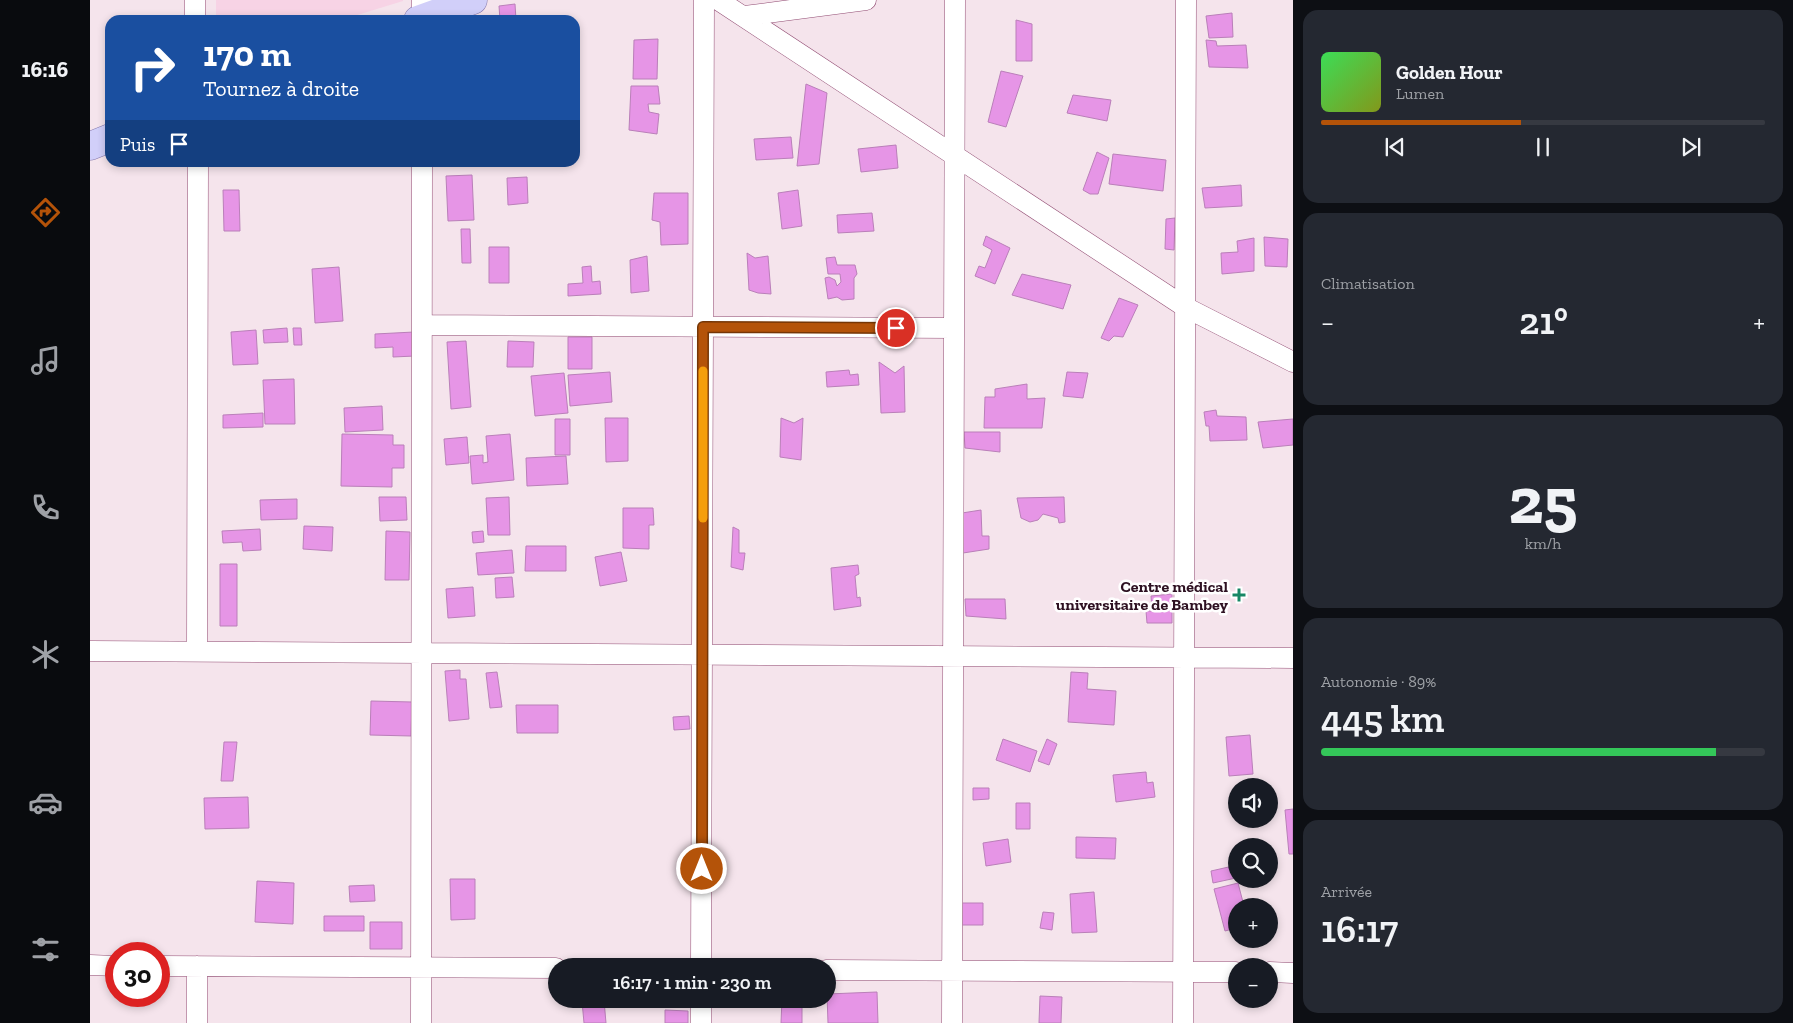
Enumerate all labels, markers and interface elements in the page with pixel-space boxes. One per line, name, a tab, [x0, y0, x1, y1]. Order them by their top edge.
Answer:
text: 170 m	[203, 33, 291, 75]
icon: right	[120, 35, 185, 100]
text: 16:16	[22, 56, 68, 83]
text: Golden Hour	[1396, 61, 1503, 84]
text: Tournez à droite	[203, 75, 359, 102]
text: Lumen	[1396, 84, 1444, 103]
icon: arrive	[165, 130, 193, 158]
text: Puis	[120, 133, 155, 156]
icon: previous	[1381, 133, 1409, 161]
icon: pause	[1529, 133, 1557, 161]
icon: next	[1677, 133, 1705, 161]
icon: directions	[28, 195, 63, 230]
text: Climatisation	[1321, 274, 1415, 293]
text: 21°	[1519, 298, 1568, 344]
text: −	[1321, 306, 1334, 339]
text: +	[1753, 306, 1765, 339]
pin	[875, 307, 917, 349]
icon: arrive	[882, 314, 910, 342]
icon: music	[28, 343, 63, 378]
text: 25	[1509, 462, 1577, 540]
icon: phone	[28, 490, 63, 525]
text: km/h	[1525, 534, 1561, 553]
place label: Centre médical universitaire de Bambey	[1056, 577, 1229, 614]
marker: Centre médical universitaire de Bambey	[1232, 588, 1246, 602]
icon: climate	[28, 637, 63, 672]
text: Autonomie · 89%	[1321, 672, 1436, 691]
text: 445 km	[1321, 696, 1444, 742]
map controls	[1228, 778, 1278, 1008]
button: sound	[1228, 778, 1278, 828]
icon: car	[28, 785, 63, 820]
button: search	[1228, 838, 1278, 888]
position arrow	[675, 842, 727, 894]
text: Arrivée	[1321, 882, 1372, 901]
button: +	[1228, 898, 1278, 948]
text: 16:17	[1321, 906, 1398, 952]
icon: filters	[28, 932, 63, 967]
speed limit sign: 30	[105, 942, 170, 1007]
button: −	[1228, 958, 1278, 1008]
text: 16:17 · 1 min · 230 m	[613, 971, 771, 994]

